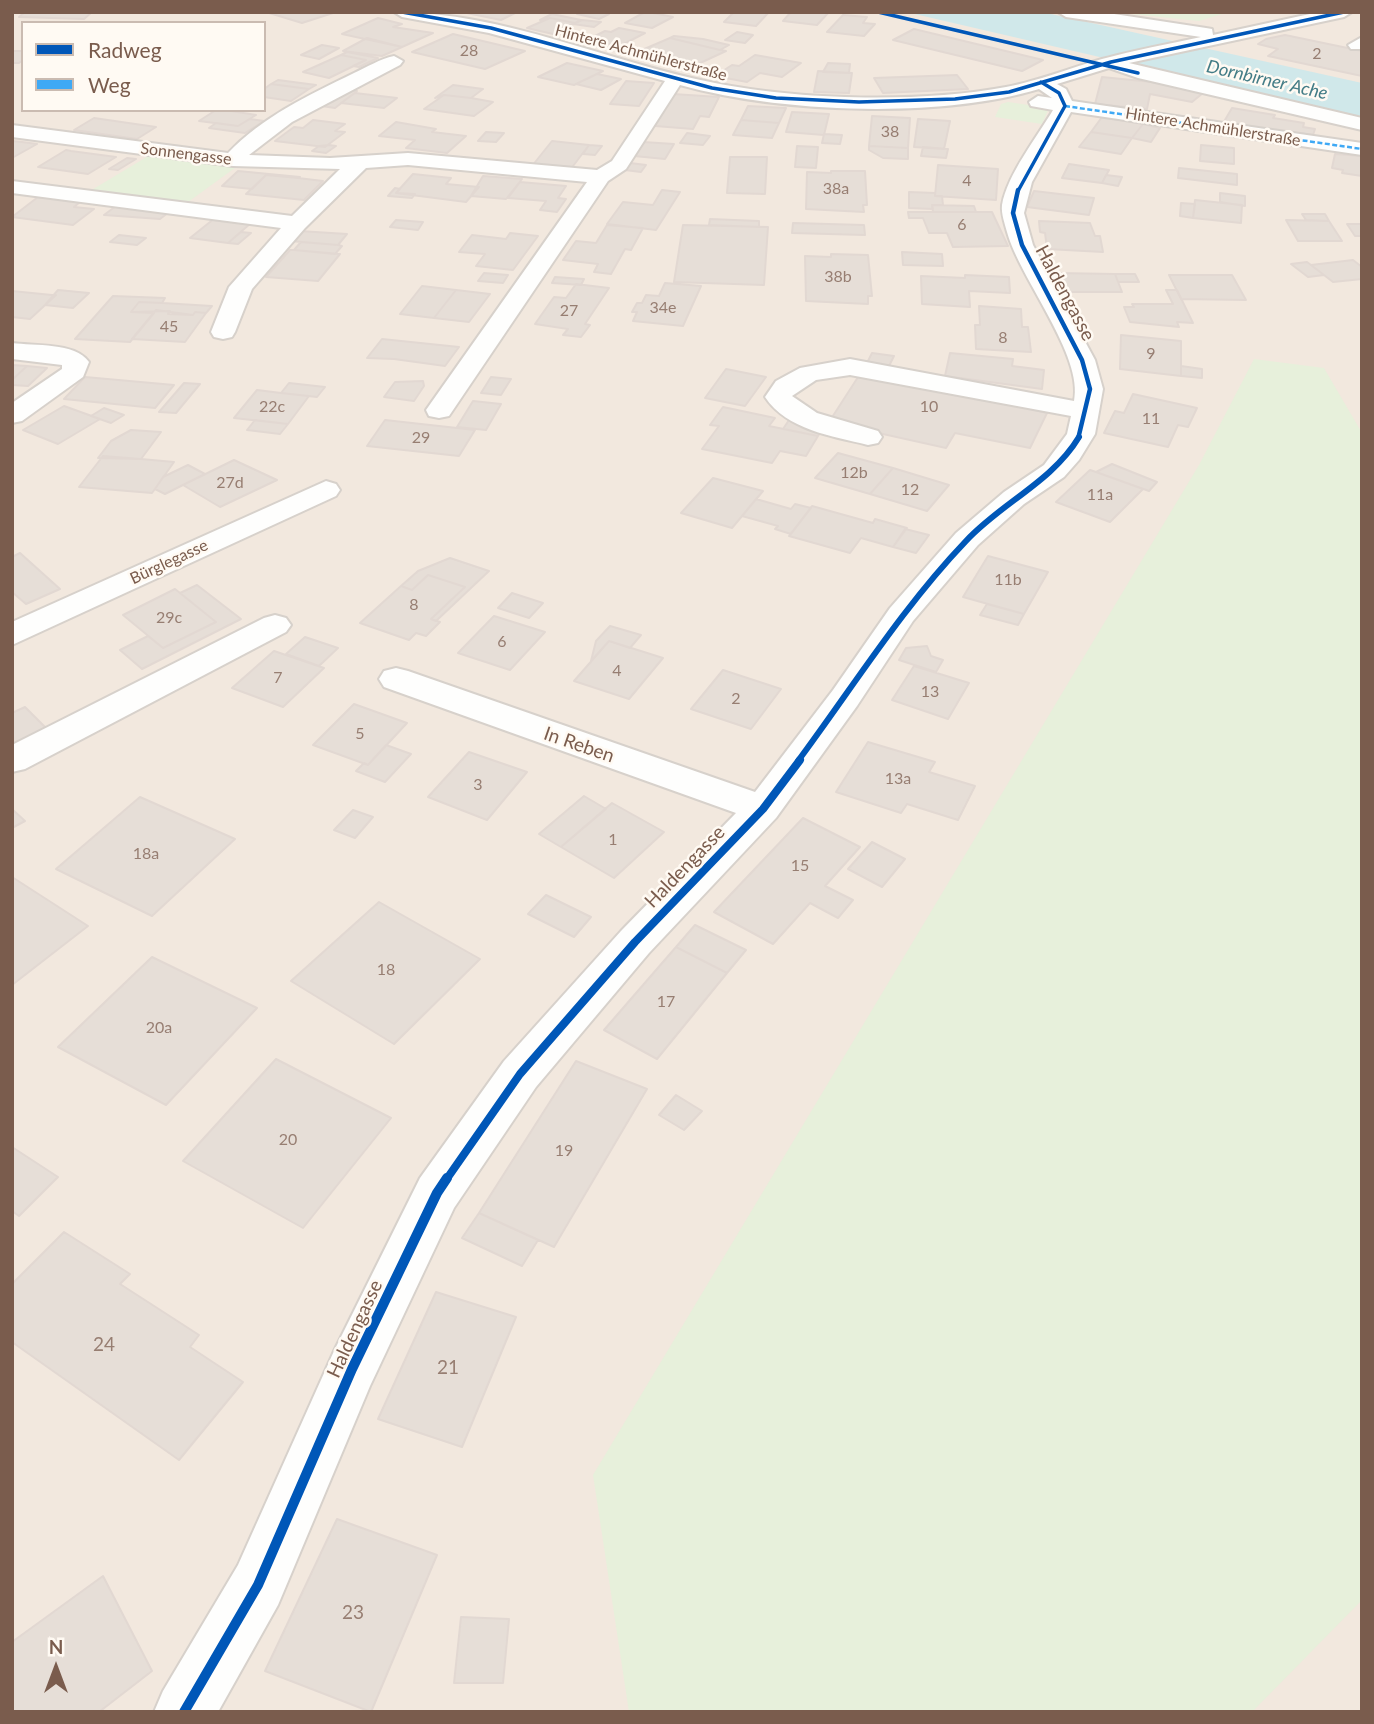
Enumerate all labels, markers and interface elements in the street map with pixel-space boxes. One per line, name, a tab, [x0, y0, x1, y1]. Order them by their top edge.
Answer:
legend	[21, 21, 266, 112]
street label: Hintere Achmühlerstraße	[553, 21, 729, 85]
text: Radweg	[88, 37, 162, 62]
house number: 28	[460, 41, 478, 61]
house number: 2	[1312, 44, 1322, 64]
water label: Dornbirner Ache	[1204, 56, 1330, 104]
text: Weg	[88, 72, 131, 97]
street label: Hintere Achmühlerstraße	[1124, 104, 1302, 150]
house number: 38	[881, 122, 899, 142]
street label: Sonnengasse	[139, 139, 233, 169]
house number: 4	[962, 171, 972, 191]
house number: 38a	[823, 179, 849, 199]
house number: 6	[957, 215, 967, 235]
street label: Haldengasse	[1030, 241, 1100, 345]
house number: 38b	[824, 267, 852, 287]
house number: 34e	[649, 298, 677, 318]
house number: 27	[560, 301, 578, 321]
house number: 45	[160, 317, 178, 337]
house number: 8	[998, 328, 1008, 348]
house number: 9	[1146, 344, 1156, 364]
house number: 22c	[259, 397, 285, 417]
house number: 10	[920, 397, 938, 417]
house number: 11	[1142, 409, 1160, 429]
house number: 29	[412, 428, 430, 448]
house number: 12b	[840, 463, 868, 483]
house number: 27d	[216, 473, 244, 493]
house number: 12	[901, 480, 919, 500]
house number: 11a	[1087, 485, 1113, 505]
street label: Bürglegasse	[127, 536, 211, 588]
house number: 11b	[994, 570, 1022, 590]
house number: 8	[409, 595, 419, 615]
house number: 29c	[156, 608, 182, 628]
house number: 6	[497, 632, 507, 652]
house number: 4	[612, 661, 622, 681]
house number: 7	[273, 668, 283, 688]
house number: 13	[921, 682, 939, 702]
house number: 2	[731, 689, 741, 709]
street label: In Reben	[541, 722, 617, 768]
house number: 5	[355, 724, 365, 744]
house number: 13a	[885, 769, 911, 789]
house number: 3	[473, 775, 483, 795]
street label: Haldengasse	[640, 821, 730, 913]
house number: 1	[608, 830, 618, 850]
house number: 18a	[133, 844, 159, 864]
house number: 15	[791, 856, 809, 876]
house number: 18	[377, 960, 395, 980]
house number: 17	[657, 992, 675, 1012]
house number: 20a	[146, 1018, 172, 1038]
house number: 20	[279, 1130, 297, 1150]
house number: 19	[555, 1141, 573, 1161]
street label: Haldengasse	[322, 1276, 388, 1382]
house number: 24	[93, 1334, 115, 1356]
house number: 21	[437, 1357, 459, 1379]
house number: 23	[342, 1602, 364, 1624]
north arrow	[21, 1633, 91, 1703]
text: N	[49, 1635, 63, 1658]

